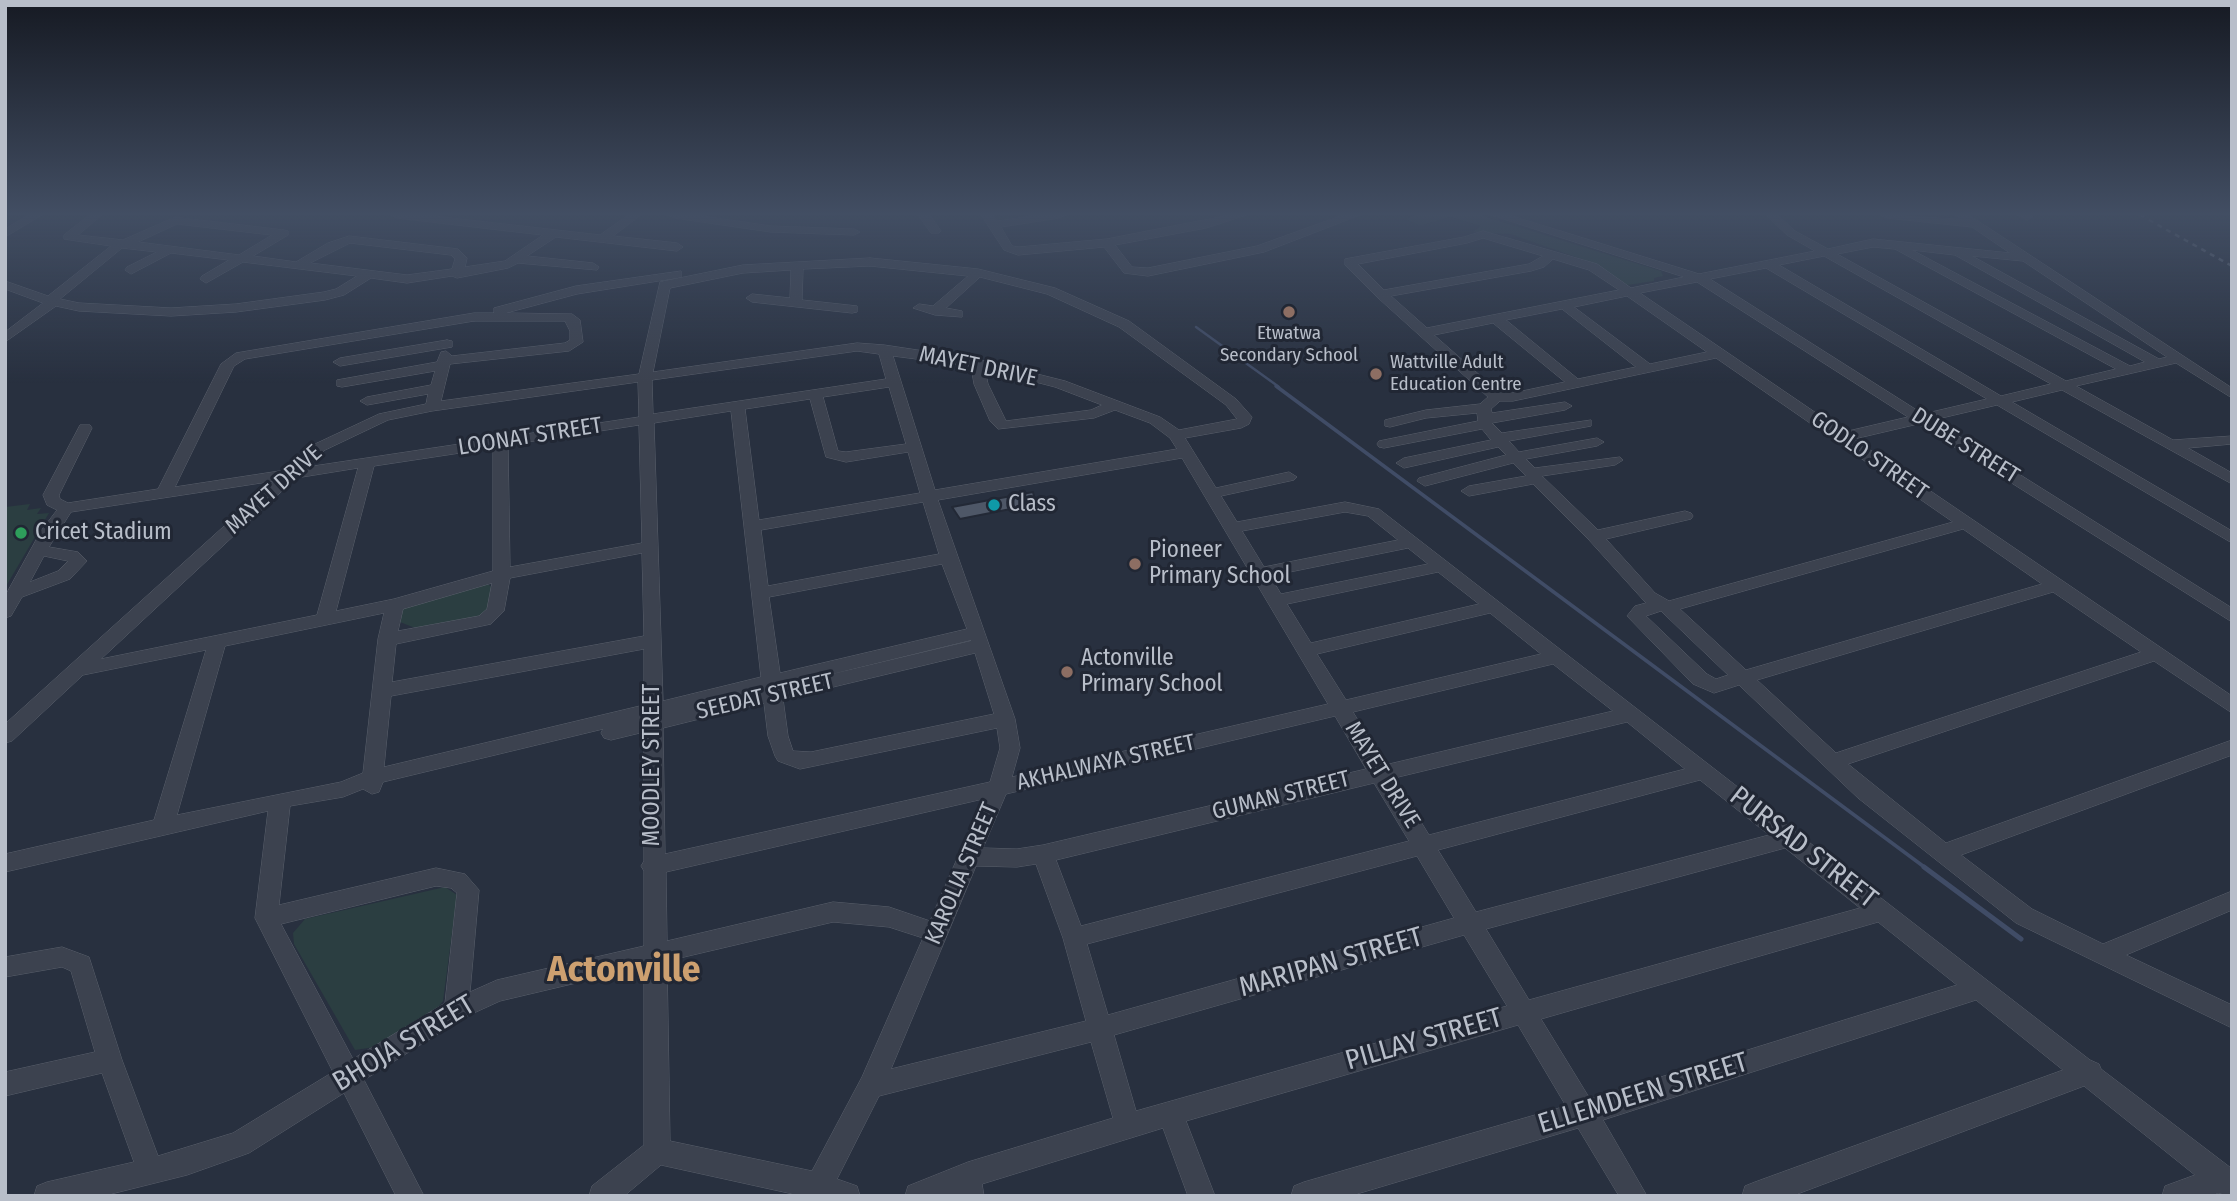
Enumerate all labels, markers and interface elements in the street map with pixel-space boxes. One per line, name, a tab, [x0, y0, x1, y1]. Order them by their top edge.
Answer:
marker: Etwatwa Secondary School	[1281, 304, 1297, 320]
place label: Etwatwa Secondary School	[1220, 323, 1358, 367]
street label: MAYET DRIVE	[916, 341, 1040, 393]
place label: Wattville Adult Education Centre	[1390, 352, 1522, 396]
marker: Wattville Adult Education Centre	[1368, 366, 1384, 382]
street label: DUBE STREET	[1906, 402, 2024, 490]
street label: GODLO STREET	[1805, 406, 1933, 506]
street label: LOONAT STREET	[456, 412, 604, 462]
street label: MAYET DRIVE	[220, 440, 328, 540]
place label: Class	[1008, 491, 1056, 519]
marker: Class	[986, 497, 1002, 513]
place label: Cricet Stadium	[35, 519, 172, 547]
marker: Cricet Stadium	[13, 525, 29, 541]
place label: Pioneer Primary School	[1149, 537, 1291, 591]
marker: Pioneer Primary School	[1127, 556, 1143, 572]
place label: Actonville Primary School	[1081, 645, 1223, 699]
marker: Actonville Primary School	[1059, 664, 1075, 680]
street label: SEEDAT STREET	[694, 668, 836, 726]
street label: MOODLEY STREET	[639, 684, 667, 846]
street label: MAYET DRIVE	[1338, 717, 1426, 833]
street label: AKHALWAYA STREET	[1014, 729, 1198, 797]
street label: GUMAN STREET	[1209, 766, 1353, 826]
street label: PURSAD STREET	[1722, 780, 1884, 916]
street label: KAROLIA STREET	[920, 799, 1004, 949]
street label: MARIPAN STREET	[1235, 921, 1427, 1005]
district label: Actonville	[547, 949, 701, 993]
street label: BHOJA STREET	[327, 989, 481, 1099]
street label: PILLAY STREET	[1342, 1002, 1506, 1078]
street label: ELLEMDEEN STREET	[1534, 1046, 1752, 1142]

